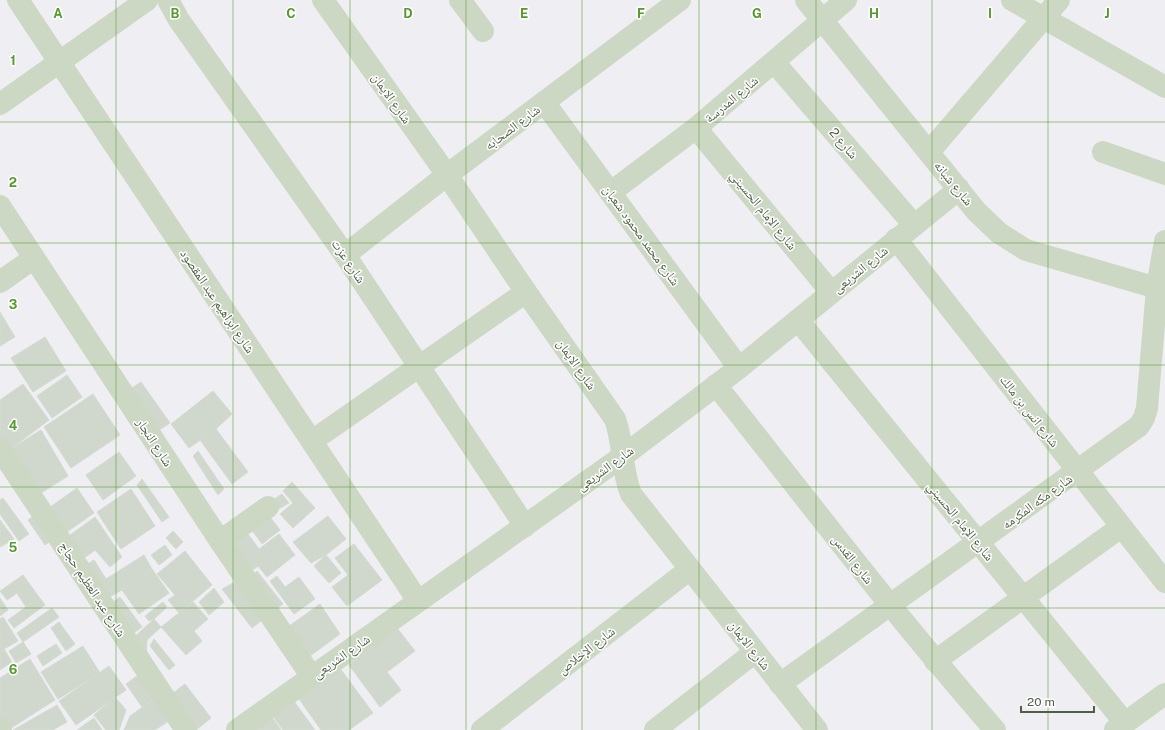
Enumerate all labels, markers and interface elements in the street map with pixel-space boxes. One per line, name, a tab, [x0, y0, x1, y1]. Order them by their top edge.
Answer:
text: A	[53, 6, 63, 21]
text: B	[171, 6, 180, 21]
text: C	[286, 6, 296, 21]
text: D	[403, 6, 413, 21]
text: E	[520, 6, 528, 21]
text: F	[637, 6, 645, 21]
text: G	[752, 6, 762, 21]
text: H	[869, 6, 879, 21]
text: I	[988, 6, 992, 21]
text: J	[1104, 6, 1110, 21]
text: 1	[10, 53, 16, 68]
street label: شارع الايمان	[367, 70, 414, 128]
street label: شارع المدرسة	[702, 73, 762, 127]
street label: شارع الصحابه	[482, 102, 544, 155]
street label: شارع 2	[825, 125, 861, 163]
street label: شارع شبانه	[930, 158, 976, 210]
street label: شارع الإمام الحسيني	[725, 168, 800, 255]
text: 2	[9, 175, 17, 190]
street label: شارع محمد محمود شعبان	[599, 182, 683, 290]
street label: شارع عزت	[327, 236, 369, 287]
street label: شارع الشريعى	[830, 243, 892, 298]
street label: شارع ابراهيم عبد المقصود	[176, 247, 258, 357]
text: 3	[9, 297, 18, 312]
street label: شارع الايمان	[552, 336, 599, 394]
street label: شارع انس بن مالك	[995, 372, 1062, 451]
street label: شارع النجار	[131, 415, 176, 470]
text: 4	[9, 418, 18, 433]
street label: شارع الشريعى	[574, 443, 638, 496]
street label: شارع مكه المكرمه	[999, 471, 1076, 533]
street label: شارع الإمام الحسيني	[922, 479, 997, 566]
street label: شارع القدس	[827, 532, 876, 588]
street label: شارع عبد العظيم حجاج	[55, 539, 129, 641]
text: 5	[9, 540, 18, 555]
street label: شارع الايمان	[724, 618, 774, 674]
street label: شارع الإخلاص	[555, 624, 619, 679]
street label: شارع الشريعى	[310, 631, 374, 683]
text: 6	[9, 662, 18, 677]
scale bar	[1021, 688, 1094, 714]
text: 20 m	[1027, 695, 1055, 709]

